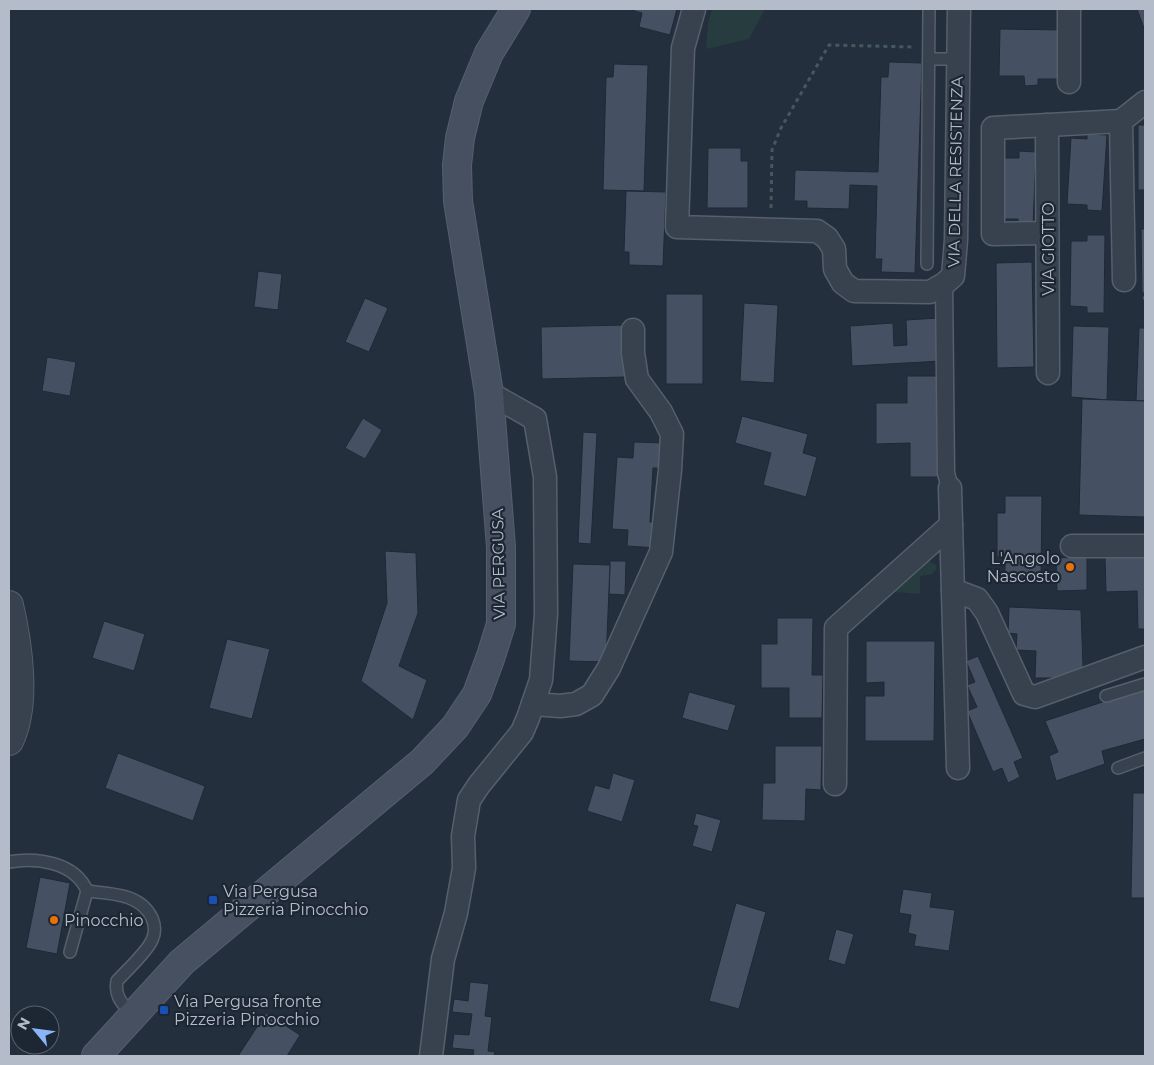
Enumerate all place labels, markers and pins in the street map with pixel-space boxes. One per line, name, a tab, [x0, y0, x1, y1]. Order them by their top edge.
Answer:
place label: L'Angolo Nascosto	[987, 549, 1060, 586]
marker: L'Angolo Nascosto	[1064, 561, 1076, 573]
place label: Via Pergusa Pizzeria Pinocchio	[223, 882, 368, 919]
marker: Via Pergusa Pizzeria Pinocchio	[207, 894, 219, 906]
place label: Pinocchio	[64, 911, 144, 930]
marker: Pinocchio	[48, 914, 60, 926]
place label: Via Pergusa fronte Pizzeria Pinocchio	[174, 992, 321, 1029]
marker: Via Pergusa fronte Pizzeria Pinocchio	[158, 1004, 170, 1016]

